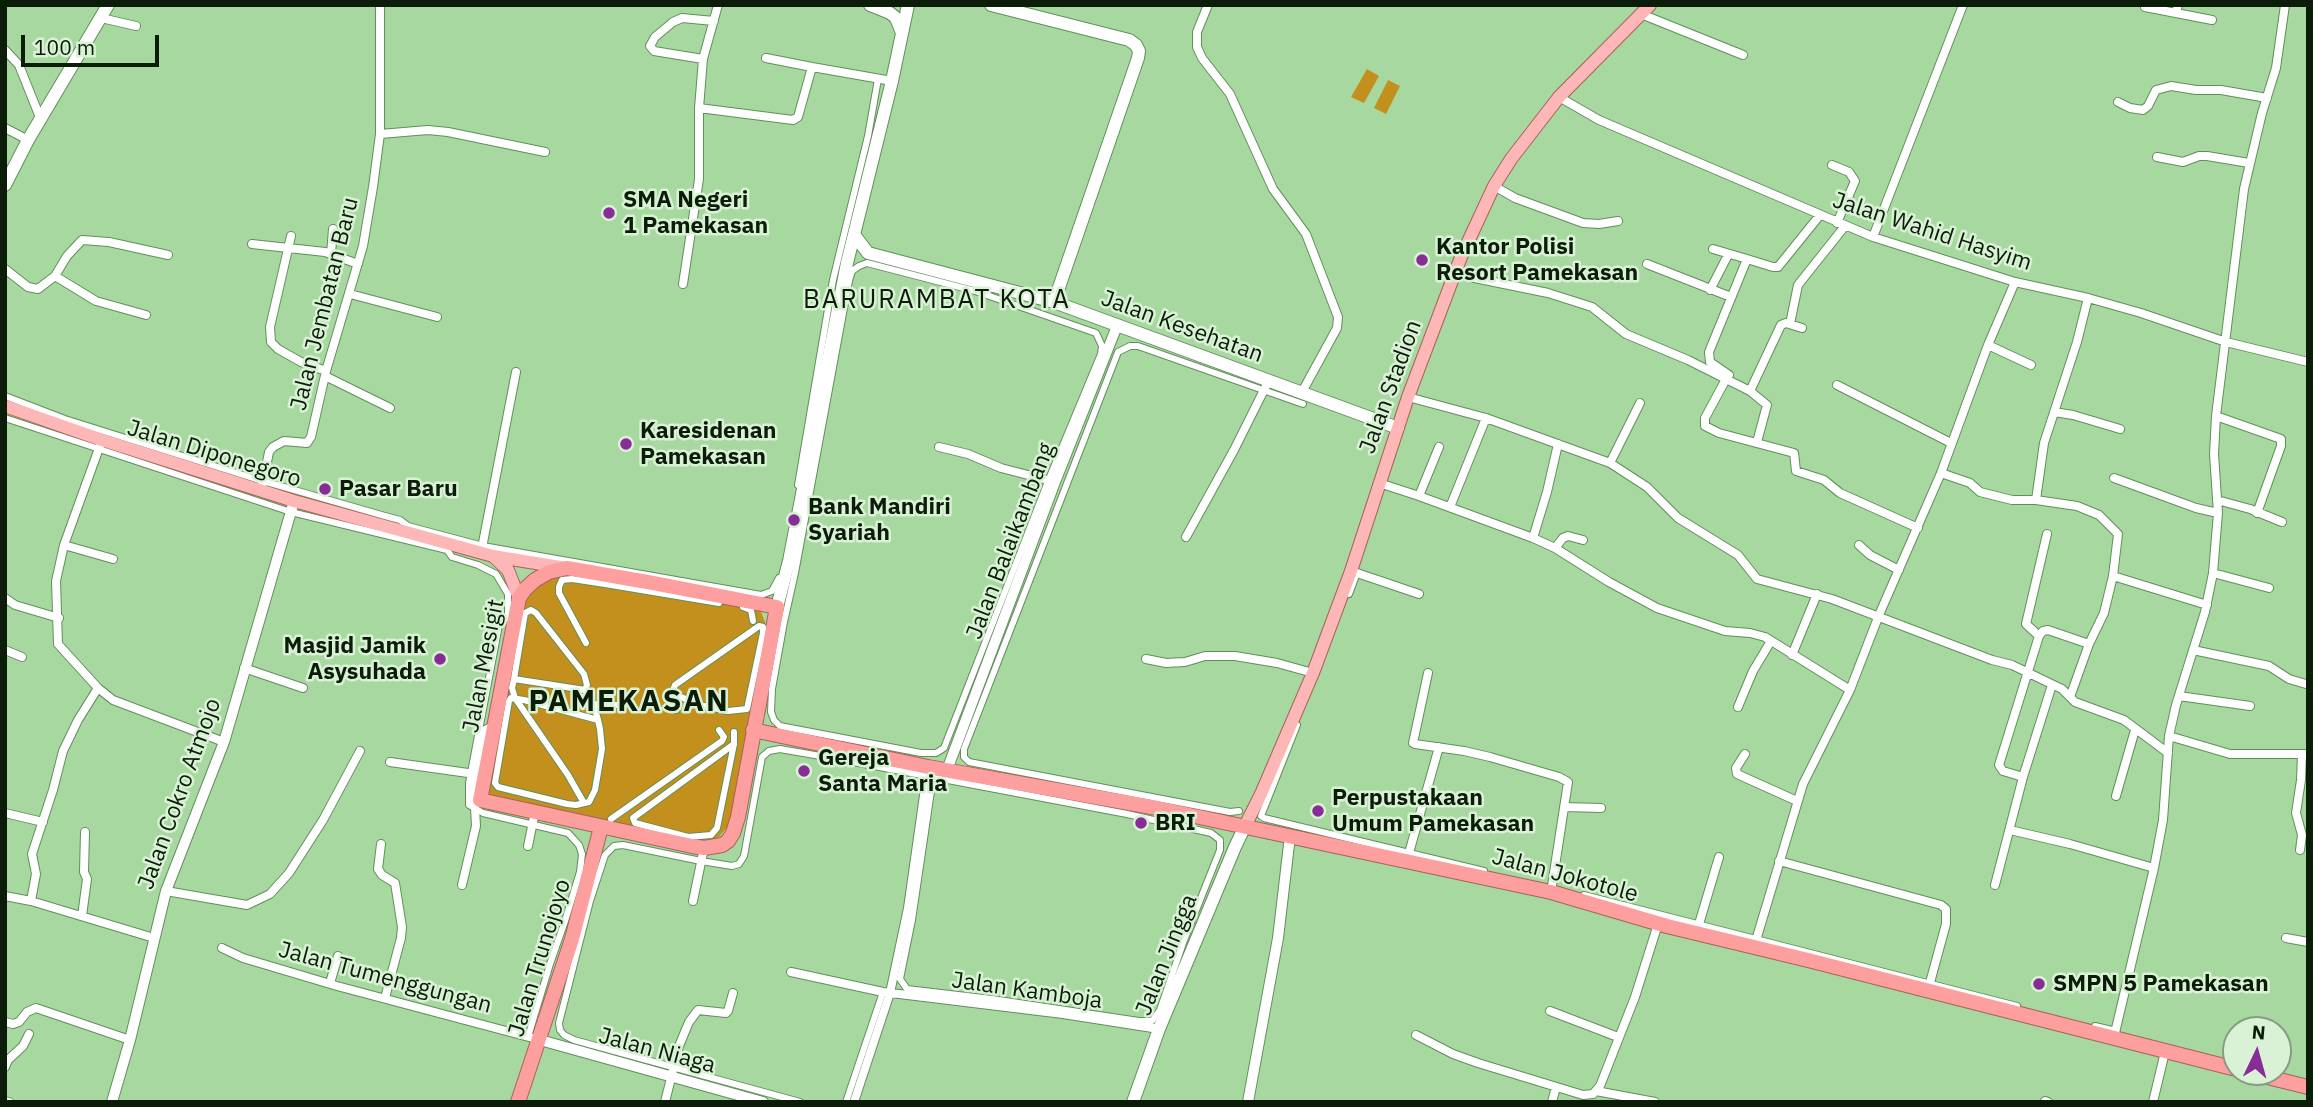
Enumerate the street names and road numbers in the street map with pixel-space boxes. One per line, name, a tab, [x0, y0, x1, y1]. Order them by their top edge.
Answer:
street label: Jalan Wahid Hasyim	[1829, 187, 2035, 277]
street label: Jalan Jembatan Baru	[285, 195, 365, 413]
street label: Jalan Kesehatan	[1097, 285, 1267, 369]
street label: Jalan Stadion	[1354, 317, 1428, 457]
street label: Jalan Diponegoro	[124, 414, 304, 494]
street label: Jalan Balaikambang	[961, 439, 1061, 643]
street label: Jalan Mesigit	[458, 597, 510, 735]
street label: Jalan Cokro Atmojo	[133, 695, 227, 893]
street label: Jalan Jokotole	[1489, 843, 1641, 909]
street label: Jalan Trunojoyo	[503, 876, 577, 1040]
street label: Jalan Jingga	[1130, 890, 1204, 1020]
street label: Jalan Tumenggungan	[275, 936, 495, 1020]
street label: Jalan Kamboja	[950, 967, 1104, 1015]
street label: Jalan Niaga	[596, 1022, 718, 1080]

